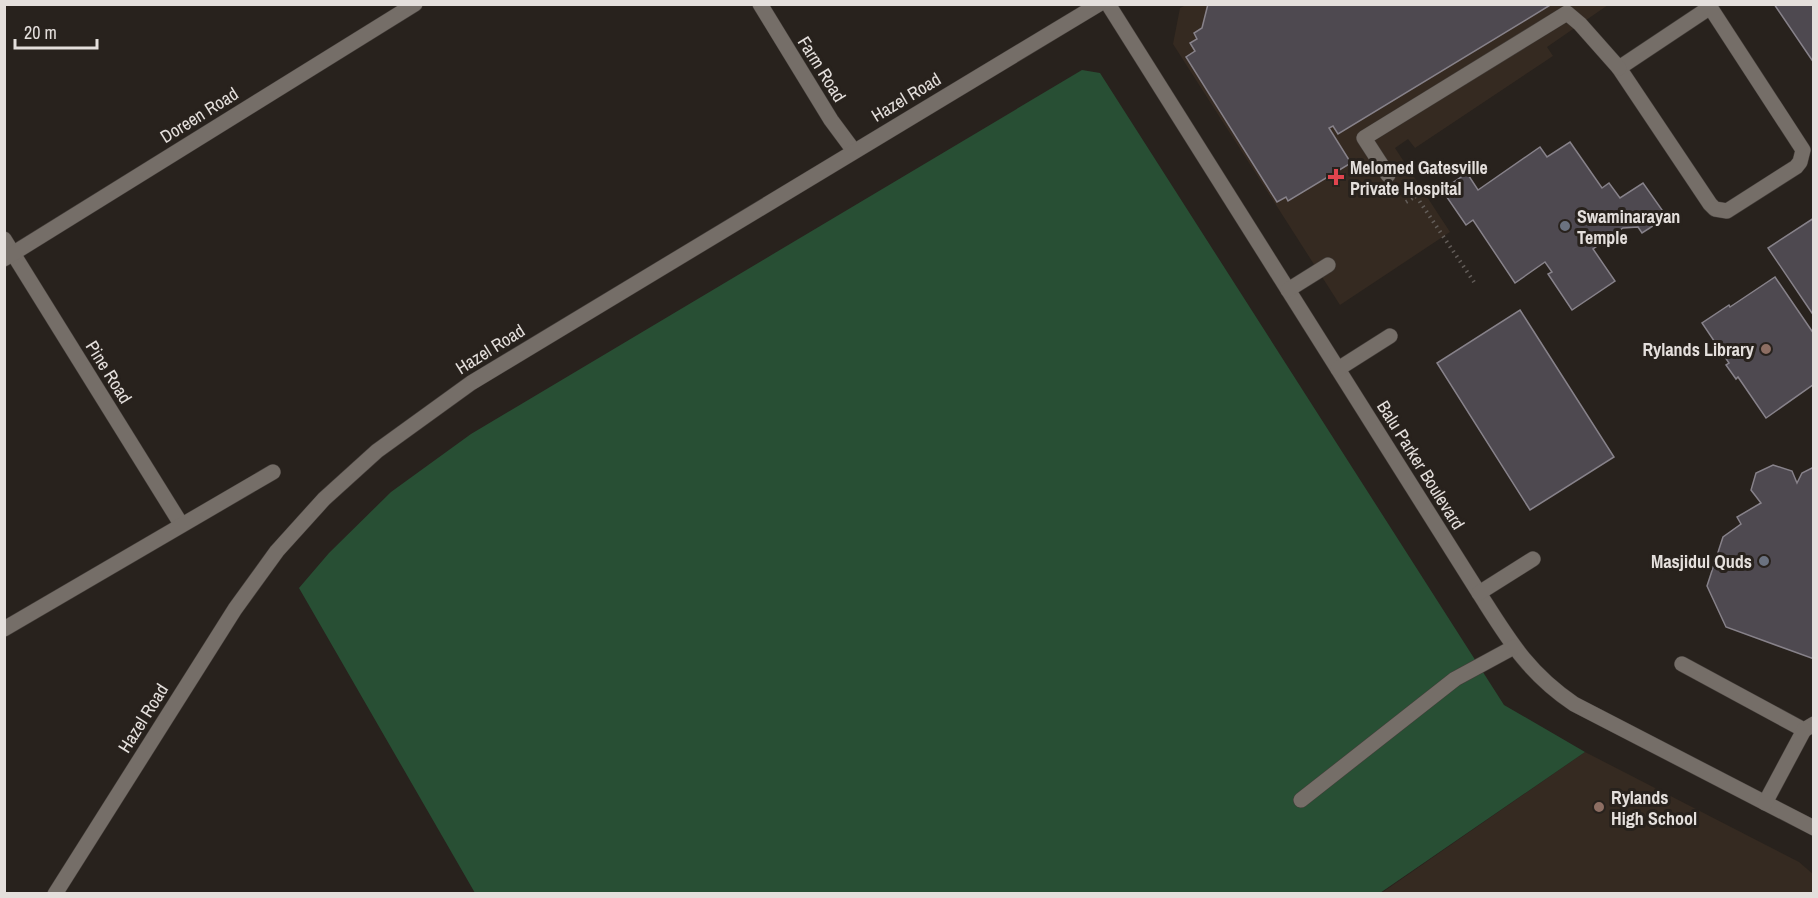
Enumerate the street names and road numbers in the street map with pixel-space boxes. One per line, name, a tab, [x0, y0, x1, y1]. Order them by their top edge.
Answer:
street label: Farm Road	[792, 31, 852, 107]
street label: Hazel Road	[867, 66, 945, 128]
street label: Doreen Road	[155, 81, 243, 149]
street label: Hazel Road	[451, 318, 529, 380]
street label: Pine Road	[80, 336, 138, 408]
street label: Balu Parker Boulevard	[1371, 396, 1471, 534]
street label: Hazel Road	[112, 679, 174, 757]

